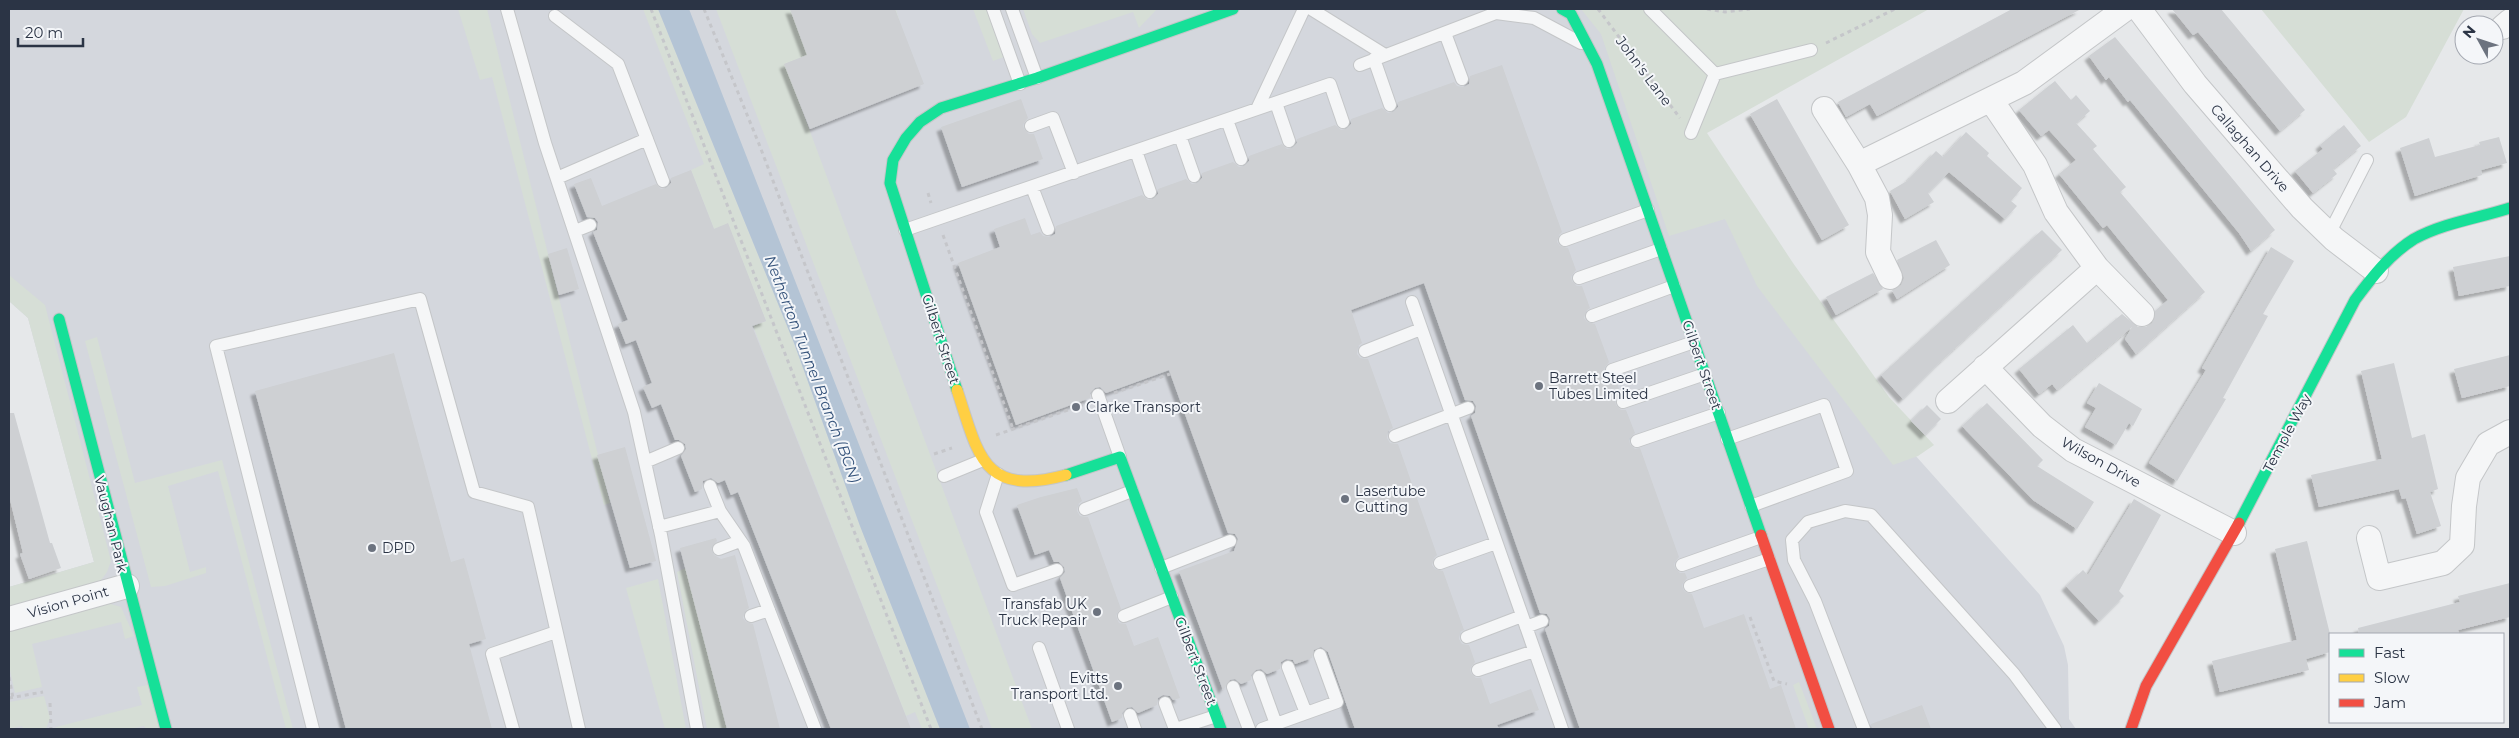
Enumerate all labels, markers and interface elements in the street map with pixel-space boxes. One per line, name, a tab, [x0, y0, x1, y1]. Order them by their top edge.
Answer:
scale bar	[18, 15, 82, 47]
north arrow	[2454, 15, 2504, 65]
text: N	[2459, 22, 2480, 42]
text: 20 m	[25, 23, 63, 42]
street label: John's Lane	[1611, 32, 1676, 109]
street label: Callaghan Drive	[2207, 100, 2293, 196]
water label: Netherton Tunnel Branch (BCN)	[761, 253, 865, 485]
street label: Gilbert Street	[918, 292, 964, 387]
street label: Gilbert Street	[1678, 318, 1726, 413]
place label: Barrett Steel Tubes Limited	[1549, 369, 1649, 403]
marker: Barrett Steel Tubes Limited	[1533, 380, 1545, 392]
street label: Temple Way	[2259, 390, 2315, 475]
place label: Clarke Transport	[1086, 398, 1201, 416]
marker: Clarke Transport	[1070, 401, 1082, 413]
street label: Wilson Drive	[2058, 433, 2144, 491]
street label: Vaughan Park	[90, 474, 132, 575]
place label: Lasertube Cutting	[1355, 482, 1426, 516]
marker: Lasertube Cutting	[1339, 493, 1351, 505]
place label: DPD	[382, 539, 415, 557]
marker: DPD	[366, 542, 378, 554]
street label: Vision Point	[25, 582, 111, 622]
place label: Transfab UK Truck Repair	[999, 595, 1087, 629]
marker: Transfab UK Truck Repair	[1091, 606, 1103, 618]
street label: Gilbert Street	[1171, 614, 1221, 708]
legend	[2329, 633, 2504, 723]
text: Fast	[2374, 643, 2405, 662]
text: Slow	[2374, 668, 2410, 687]
place label: Evitts Transport Ltd.	[1011, 669, 1108, 703]
marker: Evitts Transport Ltd.	[1112, 680, 1124, 692]
text: Jam	[2373, 693, 2406, 712]

